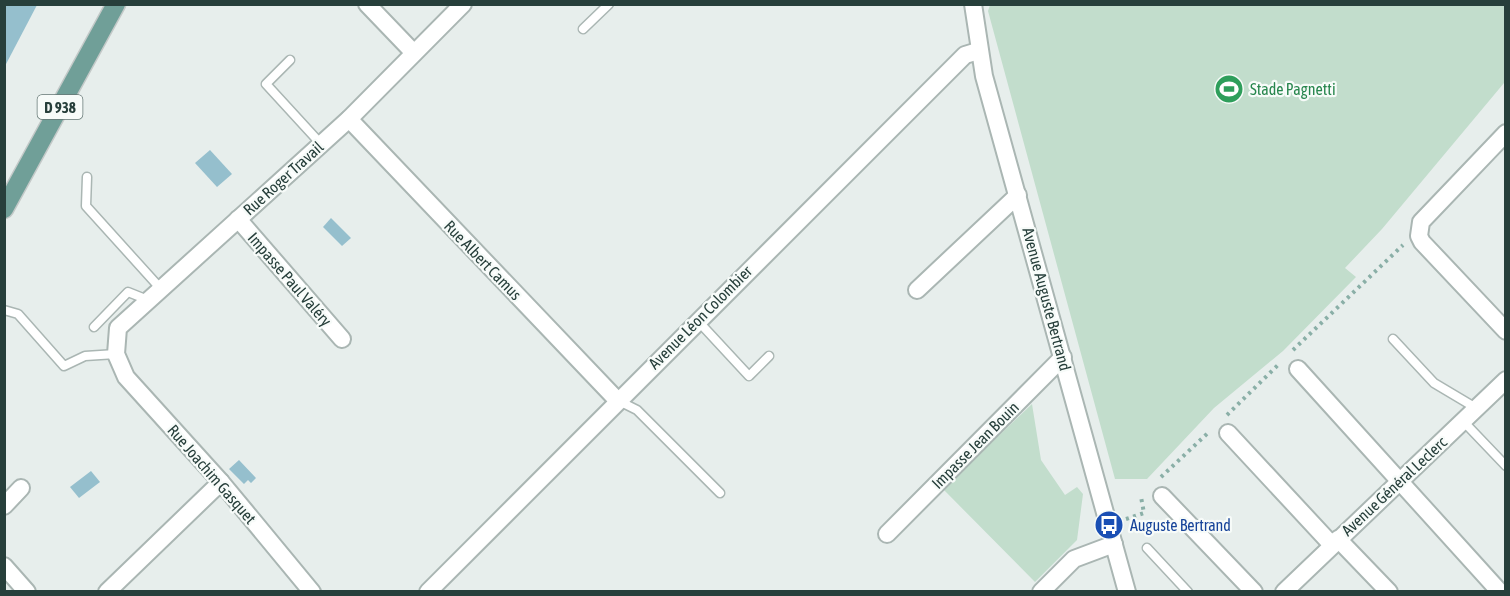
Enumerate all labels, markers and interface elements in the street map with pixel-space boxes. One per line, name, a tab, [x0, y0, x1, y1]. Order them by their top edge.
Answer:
sports icon: Stade Pagnetti	[1213, 73, 1245, 105]
place label: Stade Pagnetti	[1250, 80, 1336, 99]
road number: D 938	[38, 95, 82, 119]
street label: Rue Roger Travail	[239, 137, 328, 219]
street label: Rue Albert Camus	[441, 217, 525, 304]
street label: Avenue Auguste Bertrand	[1018, 225, 1075, 373]
street label: Impasse Paul Valéry	[244, 229, 336, 330]
street label: Avenue Léon Colombier	[645, 262, 755, 372]
street label: Impasse Jean Bouin	[928, 398, 1023, 493]
street label: Rue Joachim Gasquet	[163, 421, 260, 528]
street label: Avenue Général Leclerc	[1338, 433, 1450, 539]
bus stop icon: Auguste Bertrand	[1093, 509, 1125, 541]
place label: Auguste Bertrand	[1130, 516, 1231, 535]

